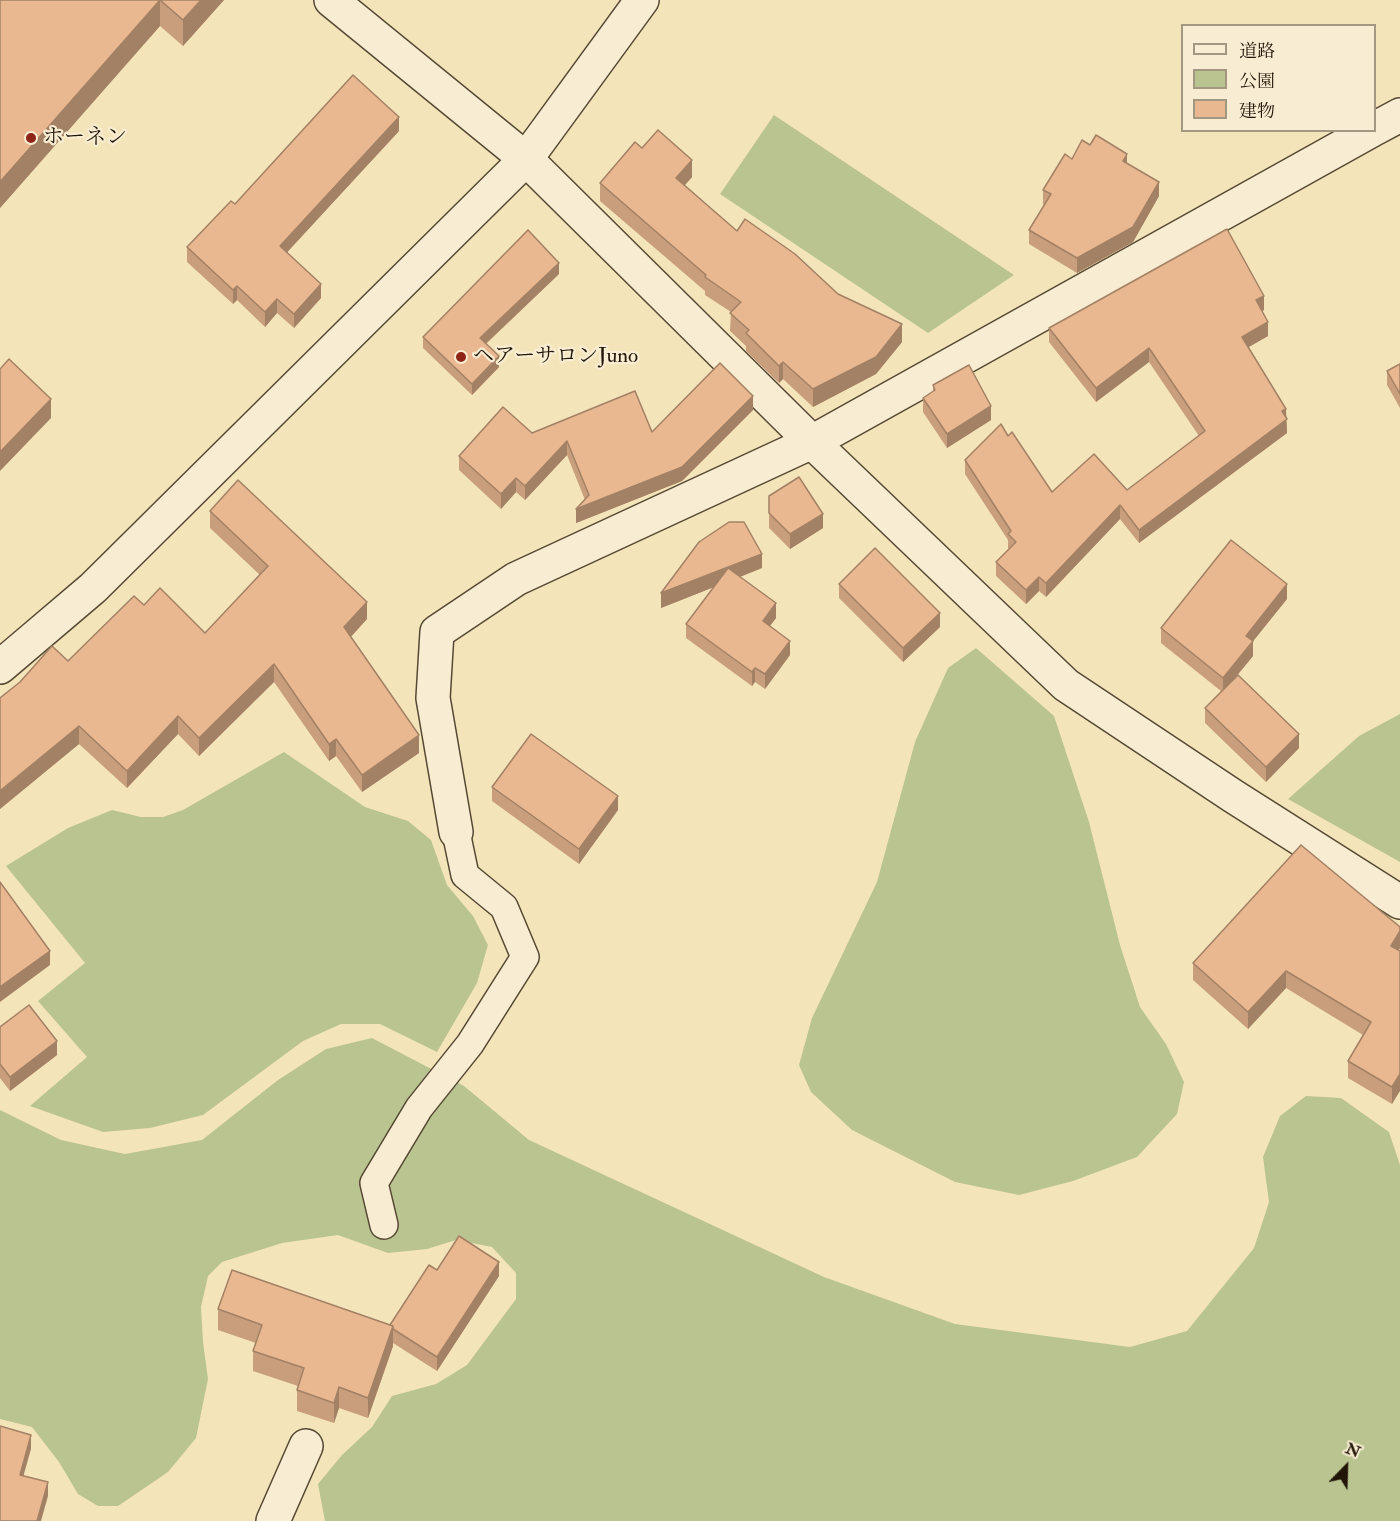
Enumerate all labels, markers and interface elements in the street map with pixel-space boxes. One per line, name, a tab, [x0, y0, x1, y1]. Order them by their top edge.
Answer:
legend	[1181, 24, 1376, 132]
text: 道路	[1239, 40, 1275, 63]
text: 公園	[1239, 70, 1275, 93]
text: 建物	[1239, 100, 1275, 123]
place label: ホーネン	[43, 125, 127, 151]
marker: ホーネン	[24, 131, 38, 145]
place label: ヘアーサロンJuno	[473, 344, 638, 370]
marker: ヘアーサロンJuno	[454, 350, 468, 364]
north arrow	[1316, 1437, 1376, 1497]
text: N	[1343, 1438, 1364, 1462]

